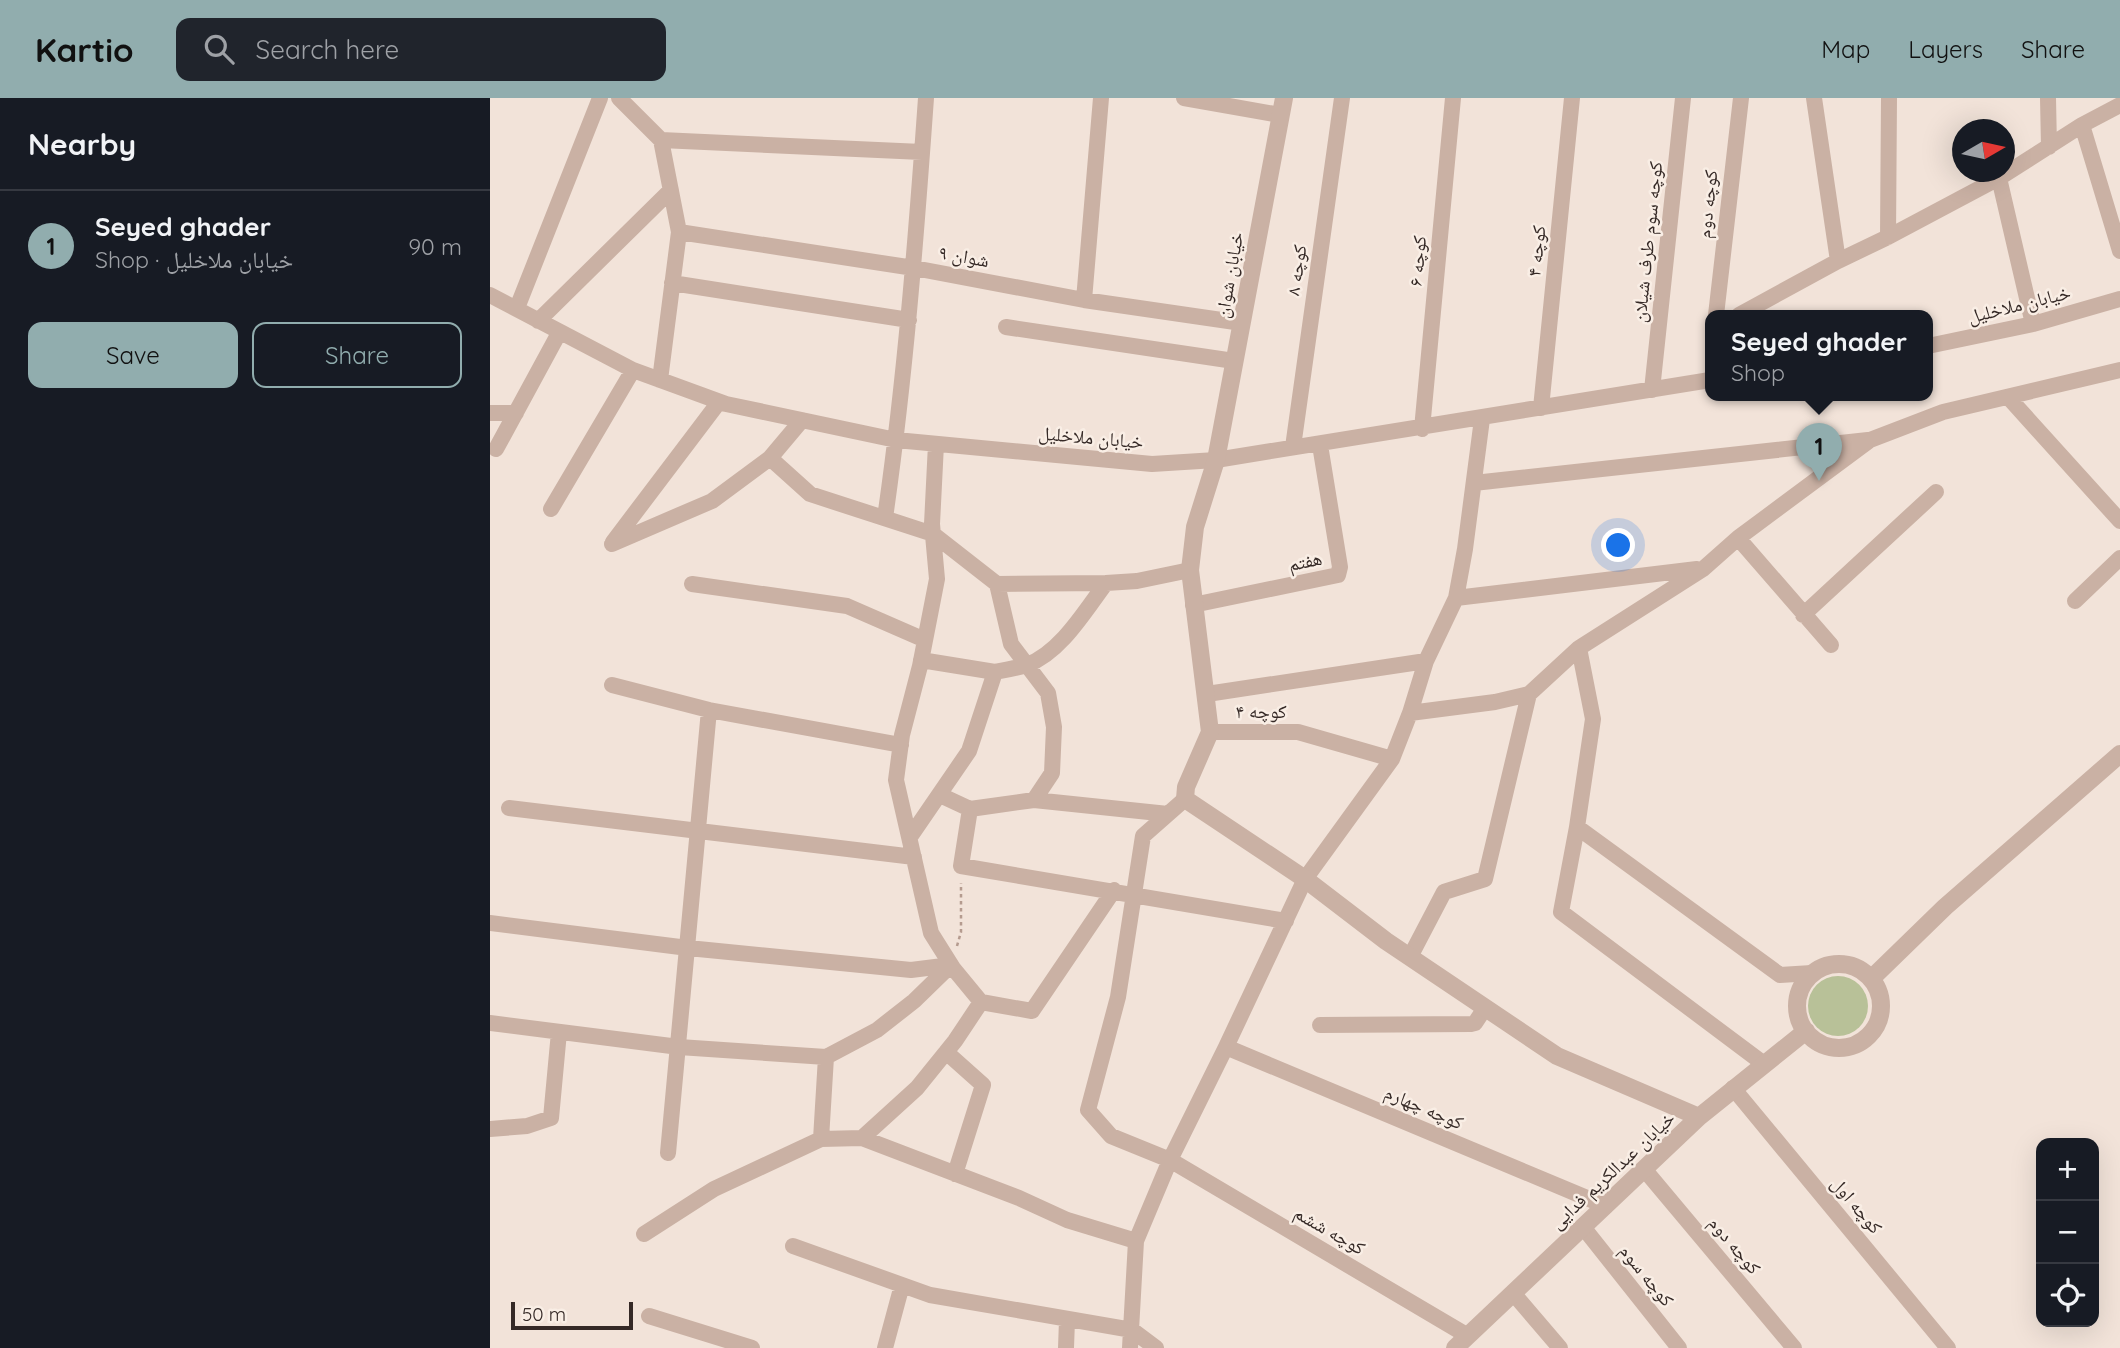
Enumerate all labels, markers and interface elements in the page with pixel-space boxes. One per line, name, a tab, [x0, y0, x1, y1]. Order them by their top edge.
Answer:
search box	[176, 18, 666, 81]
text: Kartio	[35, 29, 134, 70]
icon: search	[200, 30, 238, 68]
text: Search here	[256, 33, 399, 66]
text: Map	[1821, 34, 1870, 64]
text: Layers	[1908, 34, 1983, 64]
text: Share	[2021, 34, 2085, 64]
north arrow	[1952, 119, 2015, 182]
text: Nearby	[28, 125, 136, 163]
street label: کوچه سوم طرف شیلان	[1627, 160, 1669, 324]
street label: کوچه دوم	[1691, 168, 1725, 240]
text: Seyed ghader	[95, 210, 271, 243]
street label: کوچه ۴	[1521, 224, 1551, 278]
street label: خیابان شوان	[1210, 230, 1248, 320]
text: 1	[47, 232, 55, 261]
text: 90 m	[408, 232, 462, 261]
street label: کوچه ۶	[1403, 234, 1431, 288]
street label: شوان ۹	[937, 240, 991, 272]
street label: کوچه ۸	[1281, 243, 1311, 297]
text: Shop · خیابان ملاخلیل	[95, 245, 293, 274]
street label: خیابان ملاخلیل	[1965, 280, 2073, 328]
popup	[1705, 310, 1933, 401]
button: Save	[28, 322, 238, 388]
button: Share	[252, 322, 462, 388]
text: Seyed ghader	[1731, 325, 1907, 358]
text: Shop	[1731, 358, 1785, 387]
street label: خیابان ملاخلیل	[1038, 420, 1144, 454]
pin: 1	[1796, 423, 1842, 481]
your location	[1601, 528, 1635, 562]
street label: هفتم	[1286, 546, 1324, 577]
street label: کوچه ۴	[1235, 699, 1287, 723]
street label: کوچه چهارم	[1380, 1080, 1467, 1136]
street label: خیابان عبدالکریم فدایی	[1545, 1106, 1680, 1235]
map controls	[2036, 1138, 2099, 1327]
button: +	[2036, 1138, 2099, 1201]
street label: کوچه اول	[1826, 1171, 1888, 1239]
street label: کوچه ششم	[1290, 1200, 1370, 1261]
button: −	[2036, 1201, 2099, 1264]
street label: کوچه دوم	[1702, 1211, 1766, 1280]
street label: کوچه سوم	[1613, 1239, 1679, 1312]
button: locate	[2036, 1264, 2099, 1327]
scale bar	[511, 1299, 634, 1331]
text: 50 m	[522, 1302, 566, 1326]

